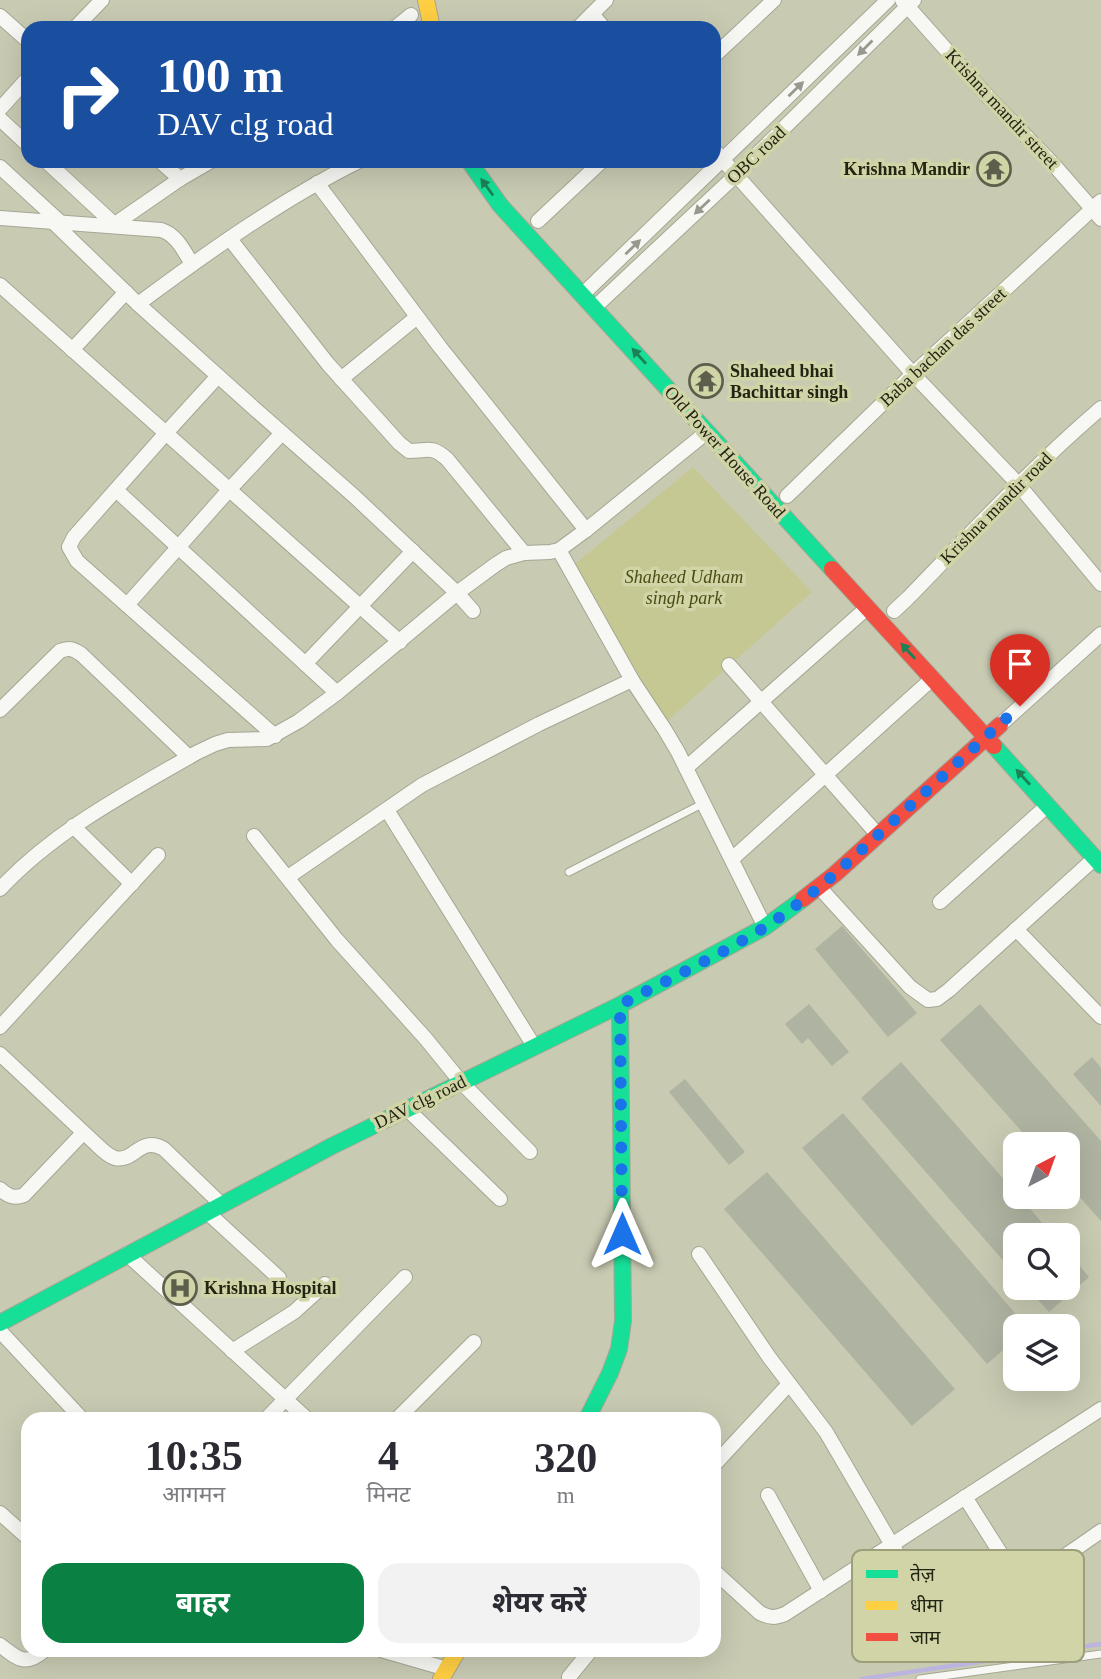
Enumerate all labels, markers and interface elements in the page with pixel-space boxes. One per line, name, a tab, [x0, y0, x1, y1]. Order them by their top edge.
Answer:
one-way arrow	[857, 40, 873, 56]
street label: Krishna mandir street	[942, 45, 1062, 173]
text: 100 m	[157, 48, 284, 103]
icon: right	[42, 49, 133, 140]
one-way arrow	[787, 81, 804, 97]
text: DAV clg road	[157, 106, 334, 142]
street label: OBC road	[723, 122, 789, 188]
temple icon: Krishna Mandir	[975, 150, 1013, 188]
place label: Krishna Mandir	[843, 159, 970, 179]
one-way arrow	[480, 178, 494, 196]
one-way arrow	[694, 198, 711, 214]
one-way arrow	[624, 239, 641, 255]
street label: Baba bachan das street	[876, 284, 1010, 410]
one-way arrow	[631, 347, 647, 365]
place label: Shaheed bhai Bachittar singh	[730, 361, 848, 402]
temple icon: Shaheed bhai Bachittar singh	[687, 362, 725, 400]
street label: Old Power House Road	[661, 382, 789, 522]
street label: Krishna mandir road	[936, 448, 1056, 568]
park label: Shaheed Udham singh park	[625, 567, 743, 608]
pin	[990, 634, 1050, 706]
one-way arrow	[901, 642, 916, 659]
icon: arrive	[1001, 645, 1039, 683]
one-way arrow	[1016, 769, 1031, 786]
street label: DAV clg road	[371, 1071, 469, 1133]
north arrow	[1003, 1132, 1080, 1209]
map controls	[1003, 1132, 1080, 1391]
position arrow	[585, 1197, 659, 1271]
button: search	[1003, 1223, 1080, 1300]
hospital icon: Krishna Hospital	[161, 1269, 199, 1307]
place label: Krishna Hospital	[204, 1278, 337, 1298]
button: layers	[1003, 1314, 1080, 1391]
text: 10:35	[145, 1433, 243, 1479]
text: 4	[378, 1433, 399, 1479]
text: 320	[534, 1435, 597, 1481]
text: आगमन	[162, 1482, 225, 1507]
text: मिनट	[366, 1482, 411, 1507]
text: m	[557, 1483, 575, 1508]
legend	[852, 1550, 1084, 1662]
button: बाहर	[42, 1563, 364, 1643]
button: शेयर करें	[378, 1563, 700, 1643]
text: तेज़	[910, 1563, 936, 1585]
text: धीमा	[910, 1595, 944, 1616]
text: जाम	[910, 1627, 941, 1648]

